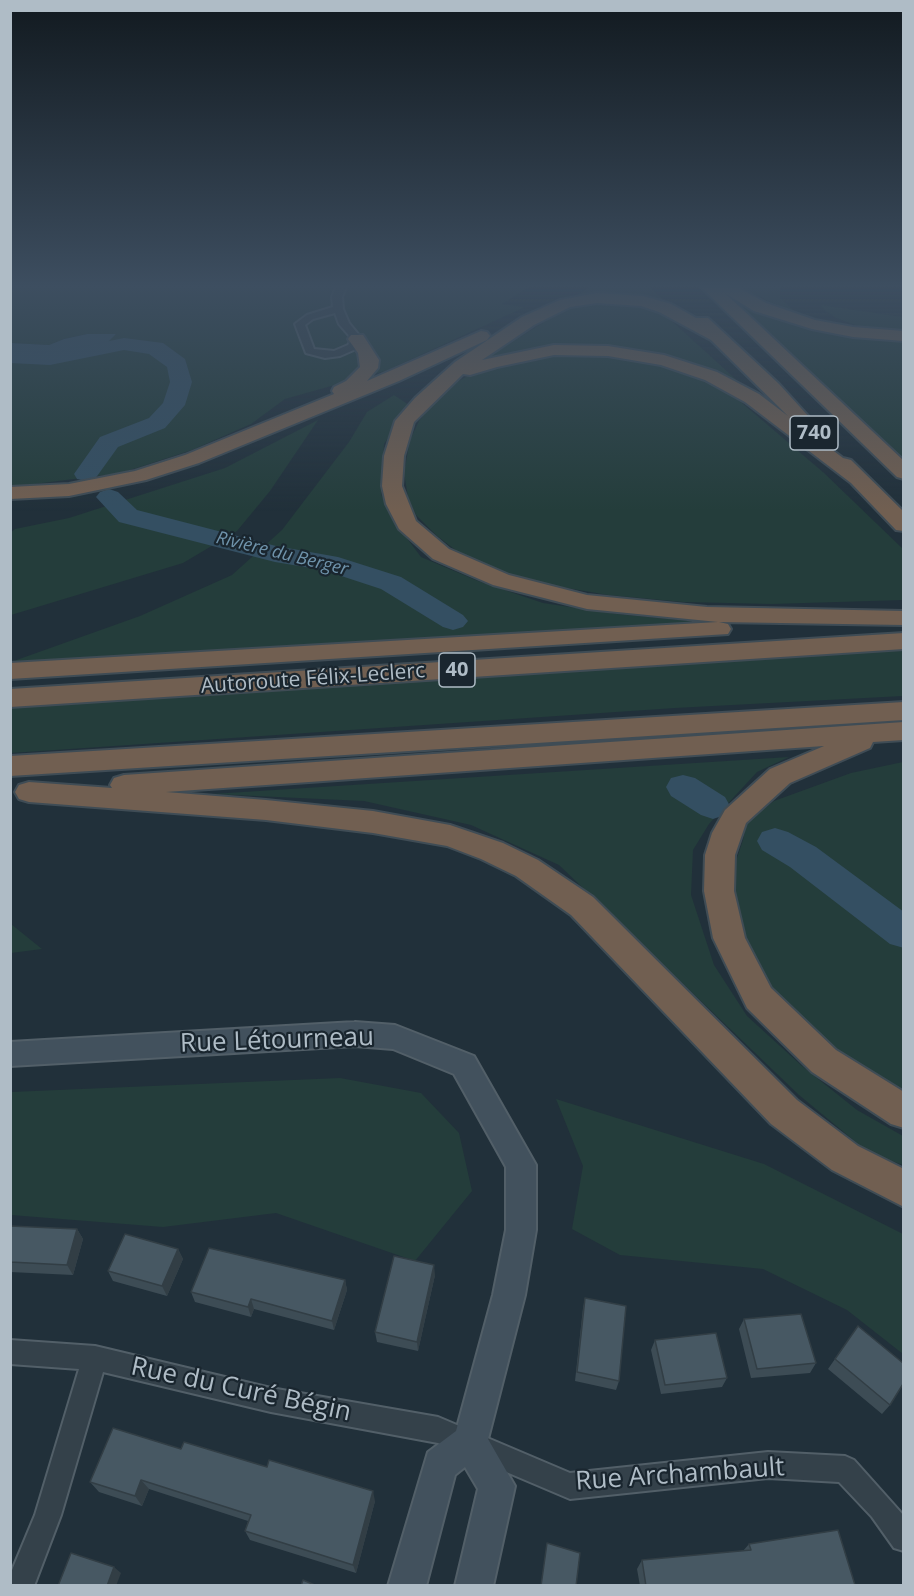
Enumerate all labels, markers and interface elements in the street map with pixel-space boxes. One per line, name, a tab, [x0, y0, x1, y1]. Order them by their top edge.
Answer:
road number: 740	[790, 416, 838, 450]
water label: Rivière du Berger	[214, 527, 350, 581]
road number: 40	[439, 653, 475, 687]
street label: Autoroute Félix-Leclerc	[200, 659, 426, 699]
street label: Rue Létourneau	[180, 1022, 374, 1060]
street label: Rue du Curé Bégin	[128, 1351, 354, 1429]
street label: Rue Archambault	[574, 1452, 786, 1498]

